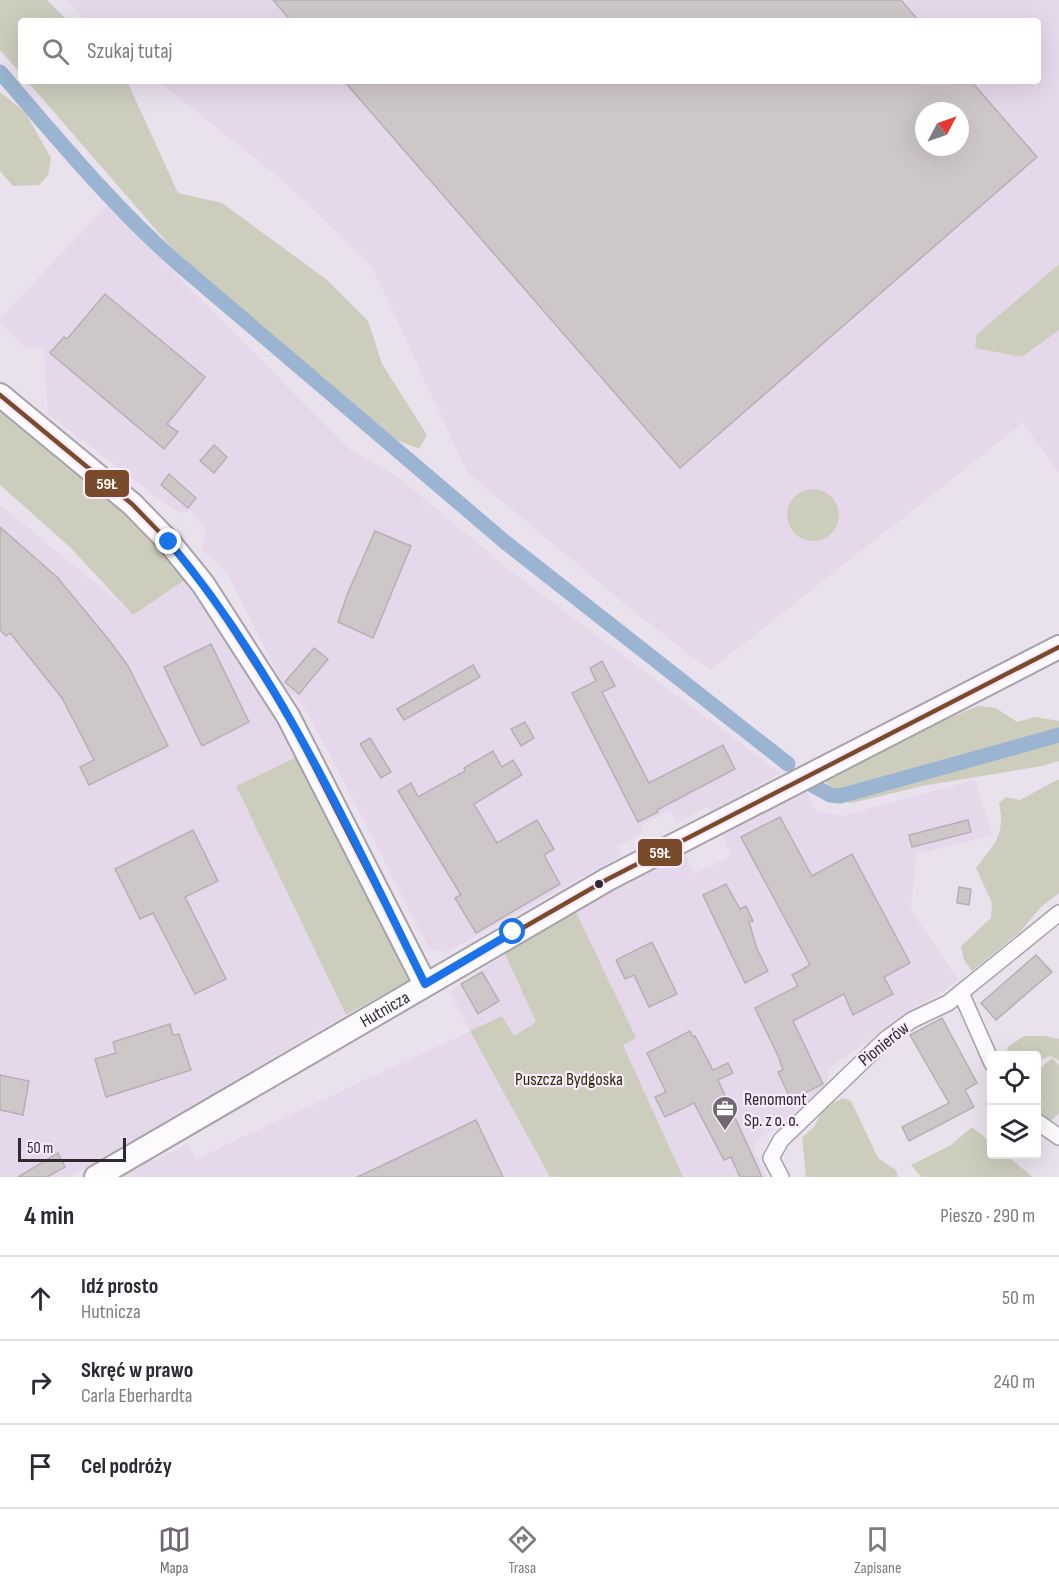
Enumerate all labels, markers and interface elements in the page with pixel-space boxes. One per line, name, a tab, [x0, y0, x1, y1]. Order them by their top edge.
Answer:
search box	[18, 18, 1041, 84]
icon: search	[39, 35, 72, 68]
text: Szukaj tutaj	[87, 38, 173, 65]
north arrow	[915, 102, 969, 156]
line badge: 59Ł	[84, 469, 130, 498]
text: 59Ł	[97, 475, 118, 494]
route end	[155, 528, 181, 554]
line badge: 59Ł	[637, 838, 683, 867]
text: 59Ł	[650, 844, 671, 863]
unlabelled marker	[593, 878, 605, 890]
route start	[499, 918, 525, 944]
street label: Hutnicza	[356, 986, 413, 1032]
street label: Pionierów	[854, 1017, 914, 1071]
map controls	[987, 1051, 1041, 1159]
button: locate	[987, 1051, 1041, 1105]
park label: Puszcza Bydgoska	[515, 1069, 623, 1090]
place label: Renomont Sp. z o. o.	[744, 1089, 807, 1131]
office icon: Renomont Sp. z o. o.	[710, 1094, 740, 1132]
button: layers	[987, 1105, 1041, 1159]
scale bar	[18, 1135, 126, 1162]
text: 50 m	[27, 1139, 53, 1158]
text: 4 min	[24, 1201, 74, 1232]
text: Pieszo · 290 m	[940, 1204, 1035, 1228]
text: Idź prosto	[81, 1273, 158, 1300]
icon: ahead	[24, 1282, 57, 1315]
text: 50 m	[1002, 1286, 1035, 1310]
text: Hutnicza	[81, 1300, 141, 1324]
text: Skręć w prawo	[81, 1357, 193, 1384]
icon: right	[24, 1366, 57, 1399]
text: 240 m	[994, 1370, 1035, 1394]
text: Carla Eberhardta	[81, 1384, 192, 1408]
icon: arrive	[24, 1450, 57, 1483]
text: Cel podróży	[81, 1453, 172, 1480]
tab: Mapa	[158, 1523, 191, 1578]
tab: Trasa	[506, 1523, 539, 1578]
tab: Zapisane	[854, 1523, 901, 1578]

